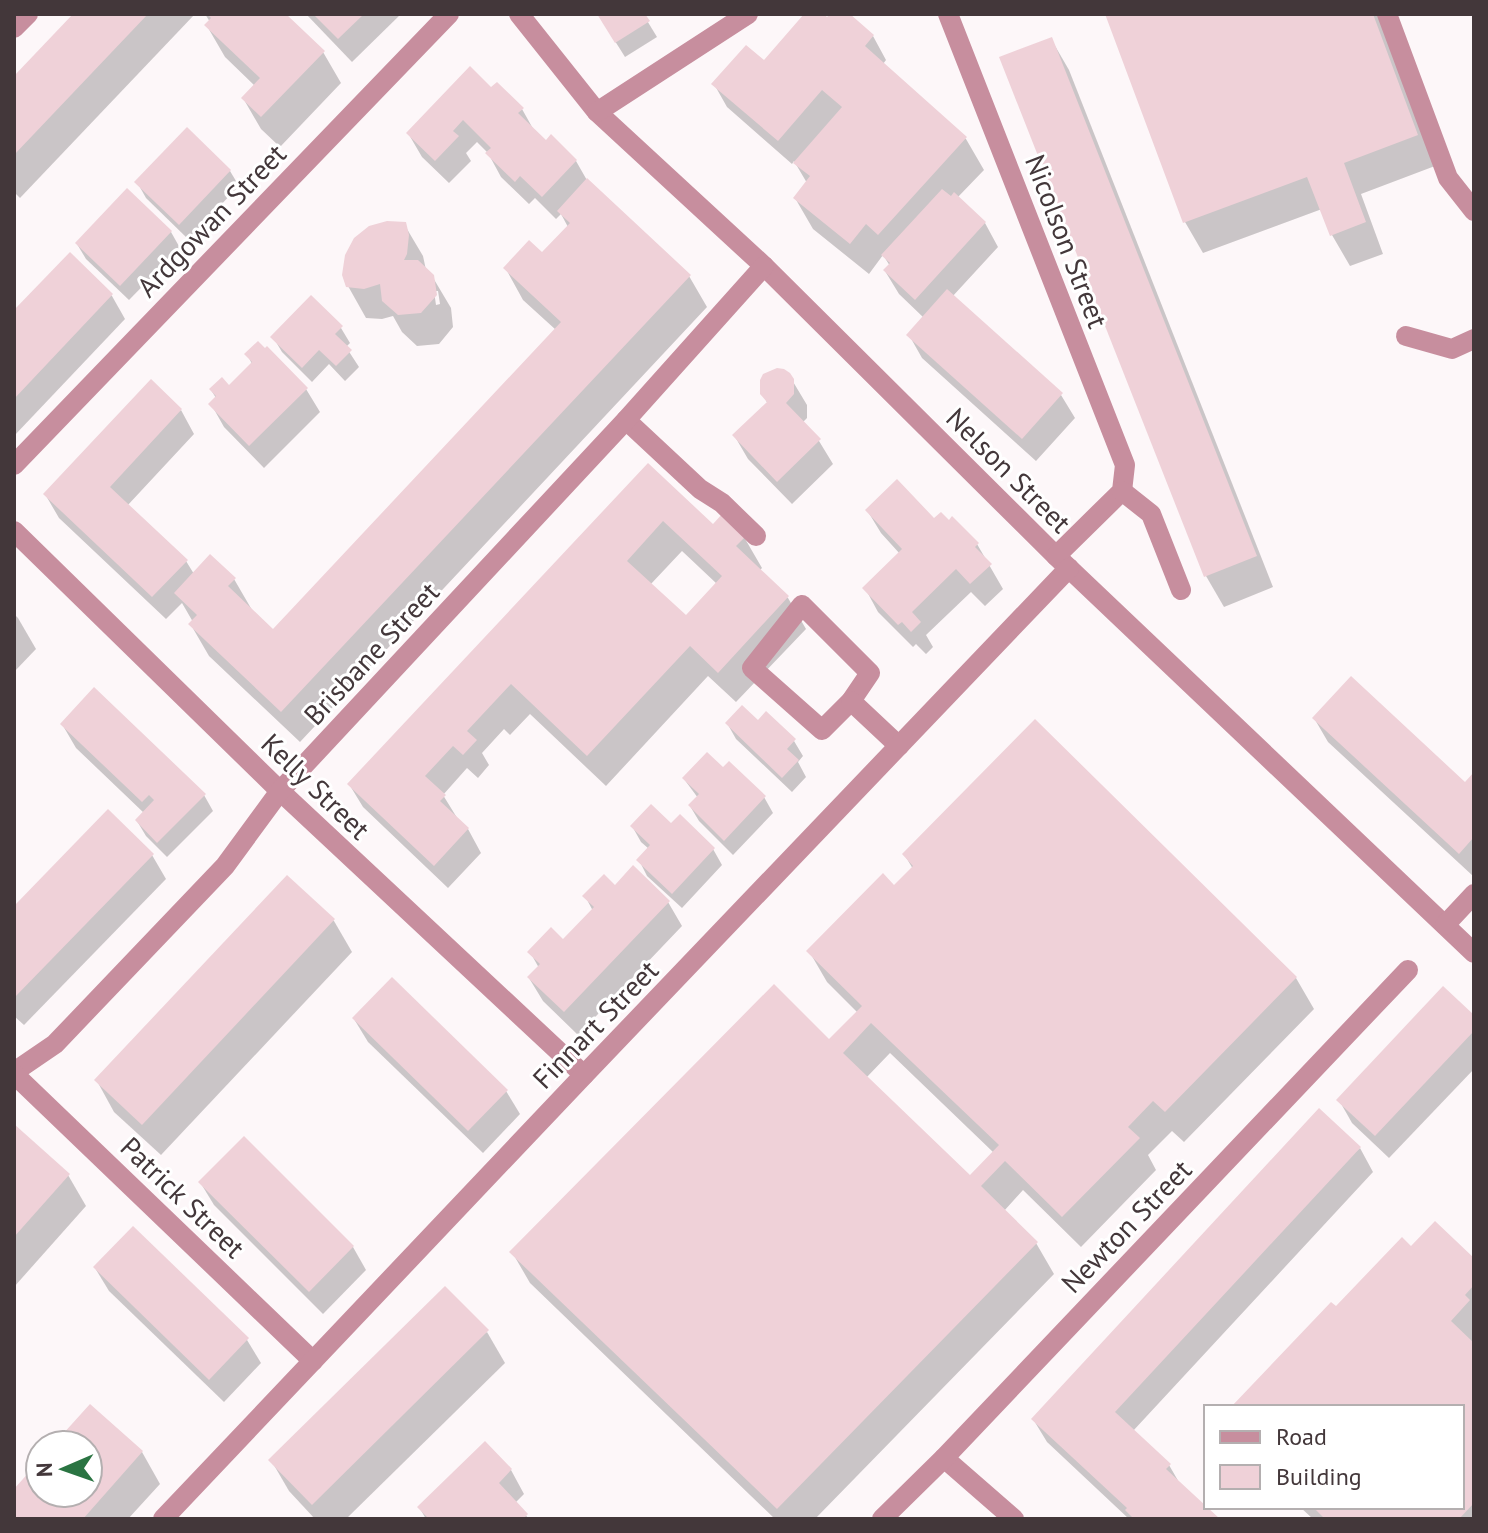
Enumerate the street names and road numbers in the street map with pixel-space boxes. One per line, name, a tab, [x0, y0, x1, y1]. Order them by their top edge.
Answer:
street label: Ardgowan Street	[128, 135, 294, 305]
street label: Nicolson Street	[1017, 149, 1117, 333]
street label: Nelson Street	[939, 400, 1080, 541]
street label: Brisbane Street	[295, 573, 447, 732]
street label: Kelly Street	[254, 725, 379, 847]
street label: Finnart Street	[524, 951, 666, 1096]
street label: Patrick Street	[113, 1128, 253, 1266]
street label: Newton Street	[1053, 1151, 1199, 1301]

